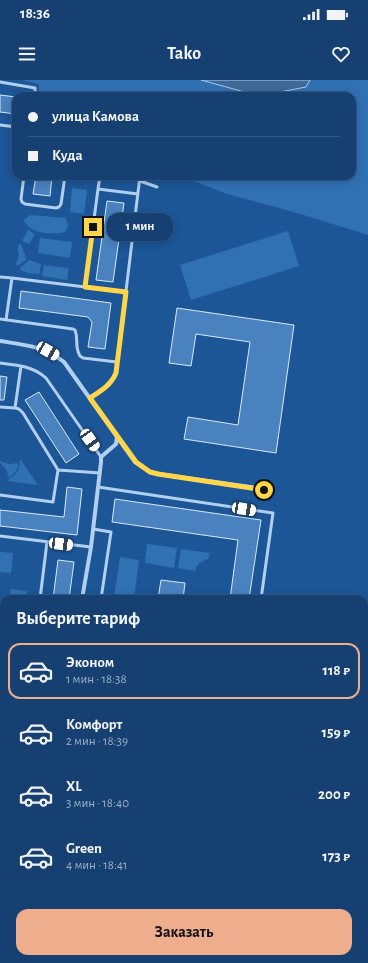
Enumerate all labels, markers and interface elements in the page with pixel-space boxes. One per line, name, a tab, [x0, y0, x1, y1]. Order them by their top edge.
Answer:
text: 18:36	[20, 6, 50, 21]
icon: menu	[16, 43, 38, 65]
icon: heart	[330, 43, 352, 65]
text: Tako	[167, 45, 201, 63]
text: улица Камова	[52, 109, 139, 124]
text: Куда	[52, 148, 83, 163]
callout: 1 мин	[107, 213, 173, 241]
route end	[84, 218, 102, 236]
text: 1 мин	[126, 220, 155, 233]
car	[35, 340, 61, 362]
car	[78, 427, 102, 453]
route start	[255, 481, 273, 499]
car	[231, 501, 257, 517]
car	[48, 537, 74, 551]
text: Выберите тариф	[16, 610, 140, 628]
icon: car	[18, 653, 54, 689]
text: Эконом	[66, 655, 114, 670]
text: 118 ₽	[323, 663, 350, 678]
text: 1 мин · 18:38	[66, 673, 127, 686]
icon: car	[18, 715, 54, 751]
text: Комфорт	[66, 717, 122, 732]
text: 159 ₽	[322, 725, 350, 740]
text: 2 мин · 18:39	[66, 735, 128, 748]
icon: car	[18, 777, 54, 813]
text: XL	[66, 779, 82, 794]
text: 200 ₽	[318, 787, 350, 802]
text: 3 мин · 18:40	[66, 797, 129, 810]
icon: car	[18, 839, 54, 875]
text: Green	[66, 841, 102, 856]
text: 173 ₽	[322, 849, 350, 864]
text: 4 мин · 18:41	[66, 859, 128, 872]
button: Заказать	[16, 909, 352, 955]

